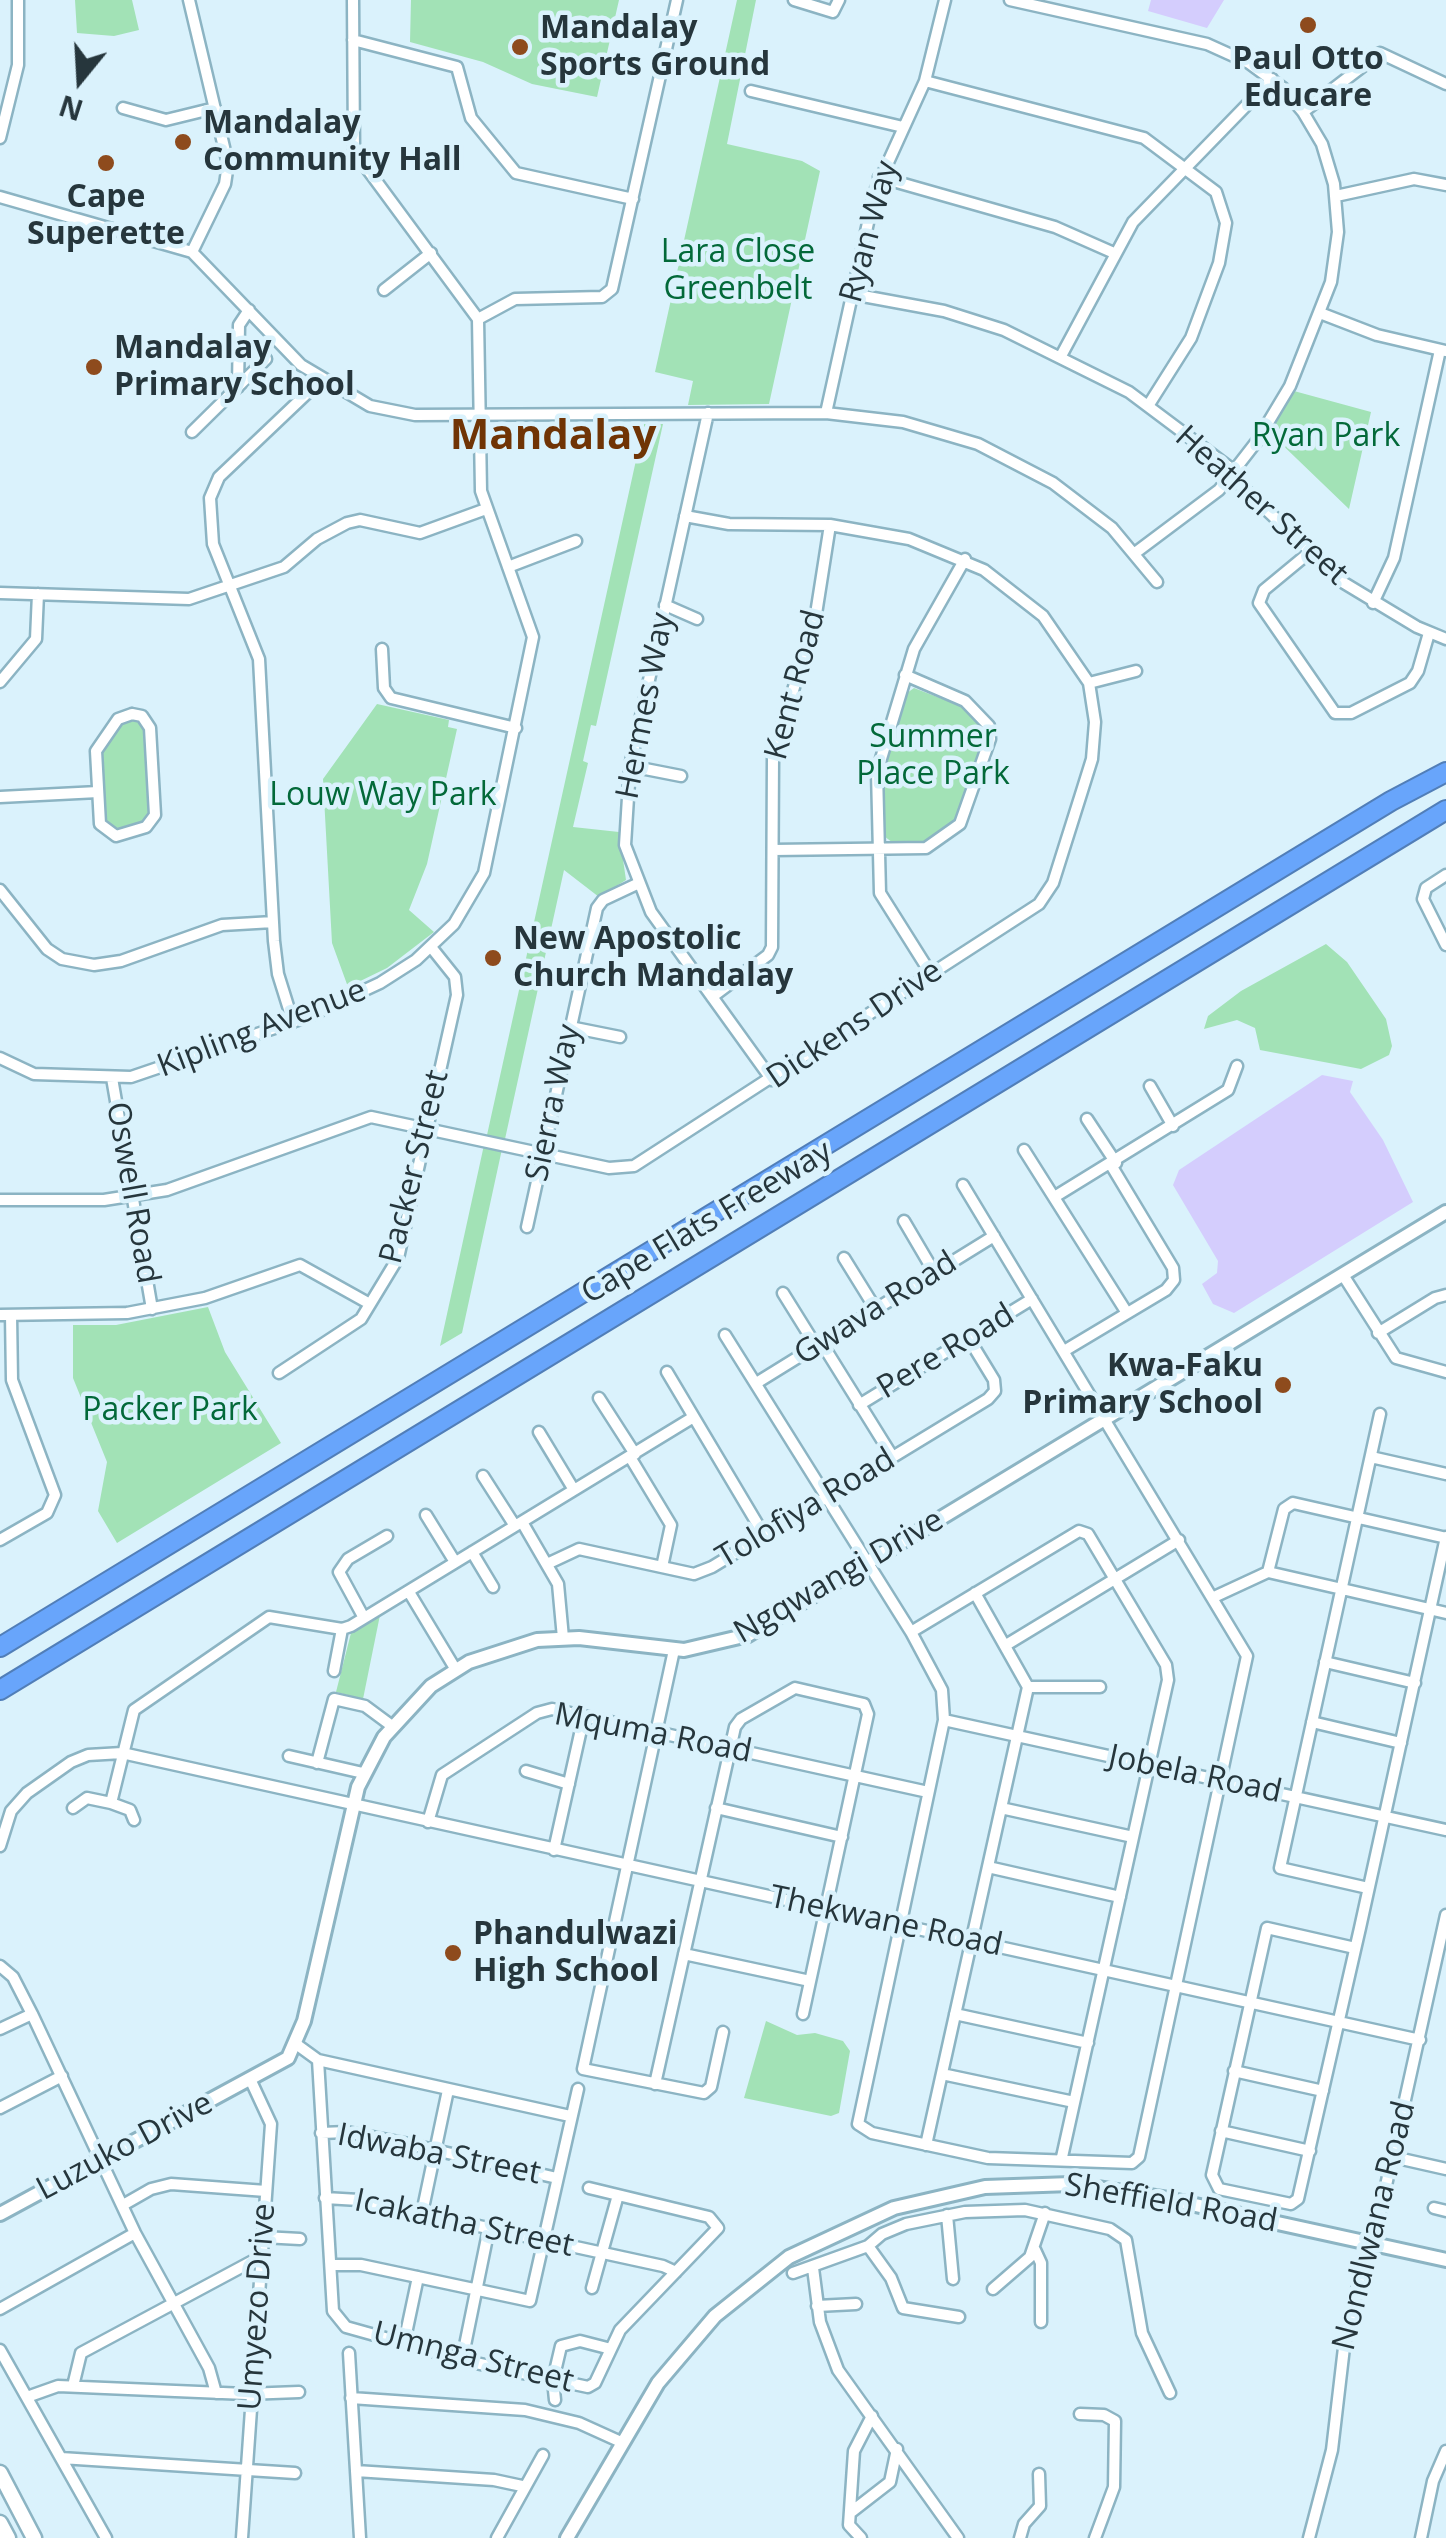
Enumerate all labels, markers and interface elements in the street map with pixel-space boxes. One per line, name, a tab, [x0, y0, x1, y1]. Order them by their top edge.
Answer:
place label: Mandalay Sports Ground	[540, 10, 770, 85]
marker: Paul Otto Educare	[1297, 14, 1319, 36]
north arrow	[30, 30, 130, 130]
marker: Mandalay Sports Ground	[509, 36, 531, 58]
place label: Paul Otto Educare	[1232, 41, 1384, 116]
text: N	[54, 87, 87, 130]
place label: Mandalay Community Hall	[203, 105, 462, 180]
marker: Mandalay Community Hall	[172, 131, 194, 153]
marker: Cape Superette	[95, 152, 117, 174]
street label: Ryan Way	[833, 157, 907, 307]
place label: Cape Superette	[27, 179, 185, 254]
park label: Lara Close Greenbelt	[661, 234, 815, 309]
place label: Mandalay Primary School	[114, 330, 355, 405]
marker: Mandalay Primary School	[83, 356, 105, 378]
district label: Mandalay	[450, 412, 656, 462]
street label: Heather Street	[1167, 418, 1355, 594]
park label: Ryan Park	[1252, 418, 1400, 456]
street label: Kent Road	[758, 606, 834, 764]
street label: Hermes Way	[609, 609, 683, 803]
park label: Summer Place Park	[856, 719, 1010, 794]
park label: Louw Way Park	[269, 777, 497, 815]
place label: New Apostolic Church Mandalay	[513, 921, 793, 996]
marker: New Apostolic Church Mandalay	[482, 947, 504, 969]
street label: Dickens Drive	[760, 952, 950, 1098]
street label: Kipling Avenue	[152, 972, 372, 1086]
street label: Sierra Way	[519, 1021, 589, 1185]
street label: Packer Street	[372, 1066, 458, 1268]
street label: Oswell Road	[97, 1099, 167, 1287]
street label: Cape Flats Freeway	[575, 1133, 839, 1313]
street label: Gwava Road	[788, 1244, 964, 1374]
street label: Pere Road	[871, 1296, 1021, 1408]
place label: Kwa-Faku Primary School	[1022, 1348, 1263, 1423]
marker: Kwa-Faku Primary School	[1272, 1374, 1294, 1396]
park label: Packer Park	[82, 1392, 258, 1430]
street label: Tolofiya Road	[710, 1441, 902, 1577]
street label: Ngqwangi Drive	[727, 1502, 951, 1652]
street label: Mquma Road	[551, 1696, 755, 1772]
street label: Jobela Road	[1105, 1738, 1285, 1812]
street label: Thekwane Road	[766, 1879, 1006, 1965]
place label: Phandulwazi High School	[473, 1916, 678, 1991]
marker: Phandulwazi High School	[442, 1942, 464, 1964]
street label: Luzuko Drive	[30, 2085, 220, 2209]
street label: Nondlwana Road	[1325, 2098, 1425, 2354]
street label: Idwaba Street	[334, 2116, 544, 2194]
street label: Sheffield Road	[1062, 2166, 1280, 2242]
street label: Icakatha Street	[351, 2182, 577, 2266]
street label: Umyezo Drive	[232, 2202, 284, 2412]
street label: Umnga Street	[369, 2315, 577, 2401]

